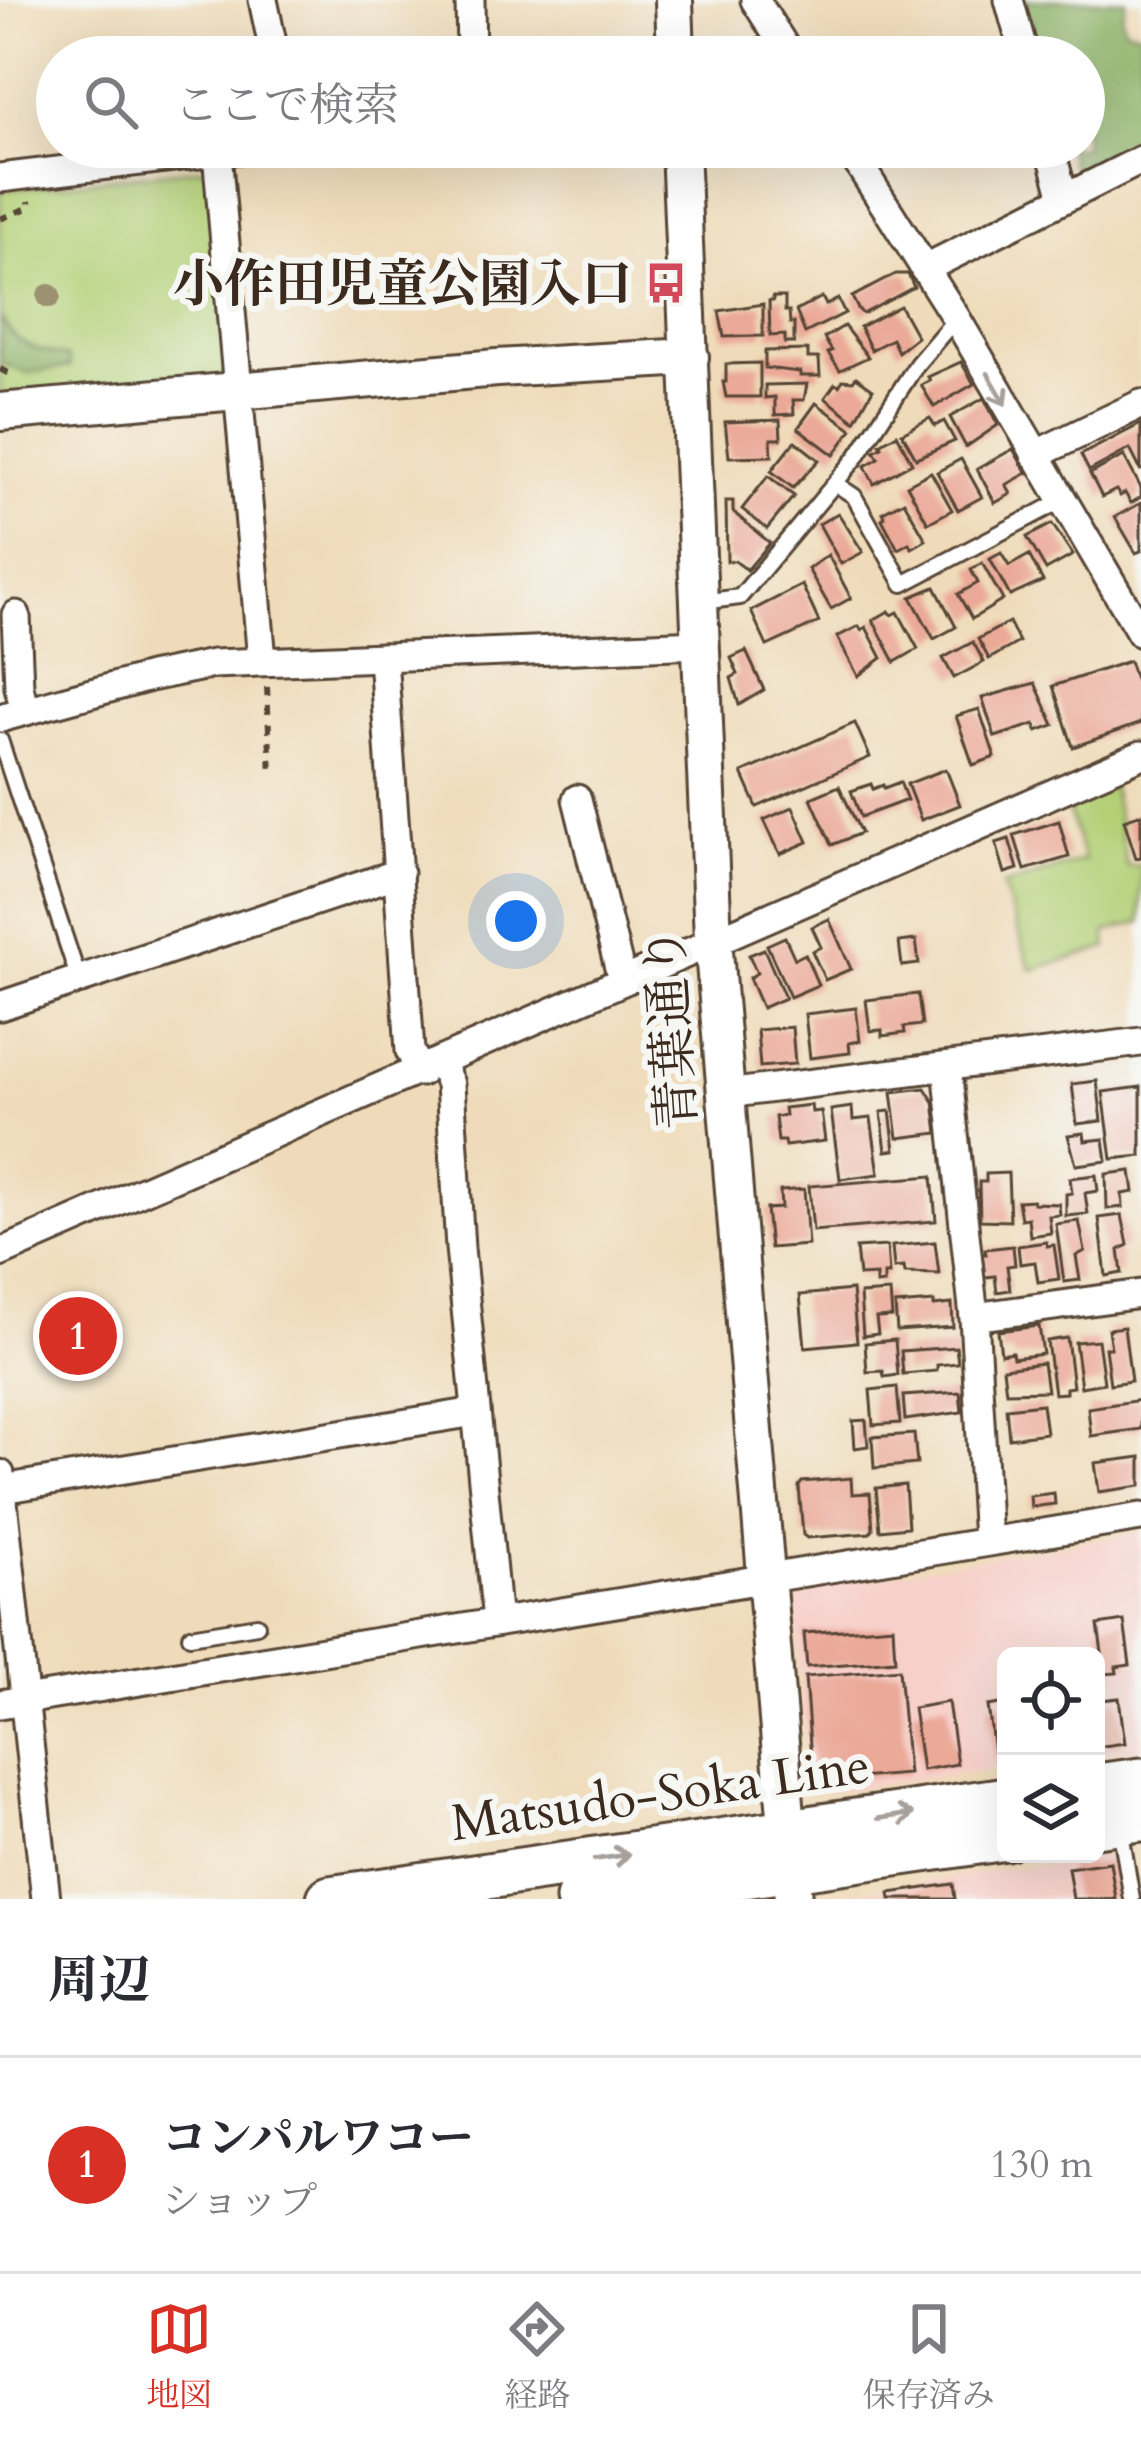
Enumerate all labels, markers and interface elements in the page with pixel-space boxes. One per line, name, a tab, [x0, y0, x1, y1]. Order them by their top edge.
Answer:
search box	[36, 36, 1105, 168]
icon: search	[78, 69, 144, 135]
text: ここで検索	[174, 75, 399, 136]
place label: 小作田児童公園入口	[173, 250, 632, 320]
bus stop icon: 小作田児童公園入口	[643, 260, 689, 306]
one-way arrow	[986, 371, 1010, 406]
your location	[486, 891, 546, 951]
street label: 青葉通り	[630, 924, 714, 1132]
pin: 1	[39, 1291, 117, 1381]
map controls	[997, 1647, 1105, 1863]
button: locate	[997, 1647, 1105, 1755]
street label: Matsudo-Soka Line	[446, 1731, 874, 1859]
button: layers	[997, 1755, 1105, 1863]
one-way arrow	[876, 1804, 915, 1827]
one-way arrow	[592, 1845, 631, 1868]
text: 周辺	[48, 1946, 150, 2016]
text: コンパルワコー	[162, 2108, 474, 2169]
text: 1	[77, 2138, 97, 2191]
text: 130 m	[990, 2138, 1093, 2191]
text: ショップ	[162, 2175, 317, 2228]
tab: 地図	[146, 2296, 212, 2418]
tab: 経路	[504, 2296, 570, 2418]
tab: 保存済み	[863, 2296, 995, 2418]

